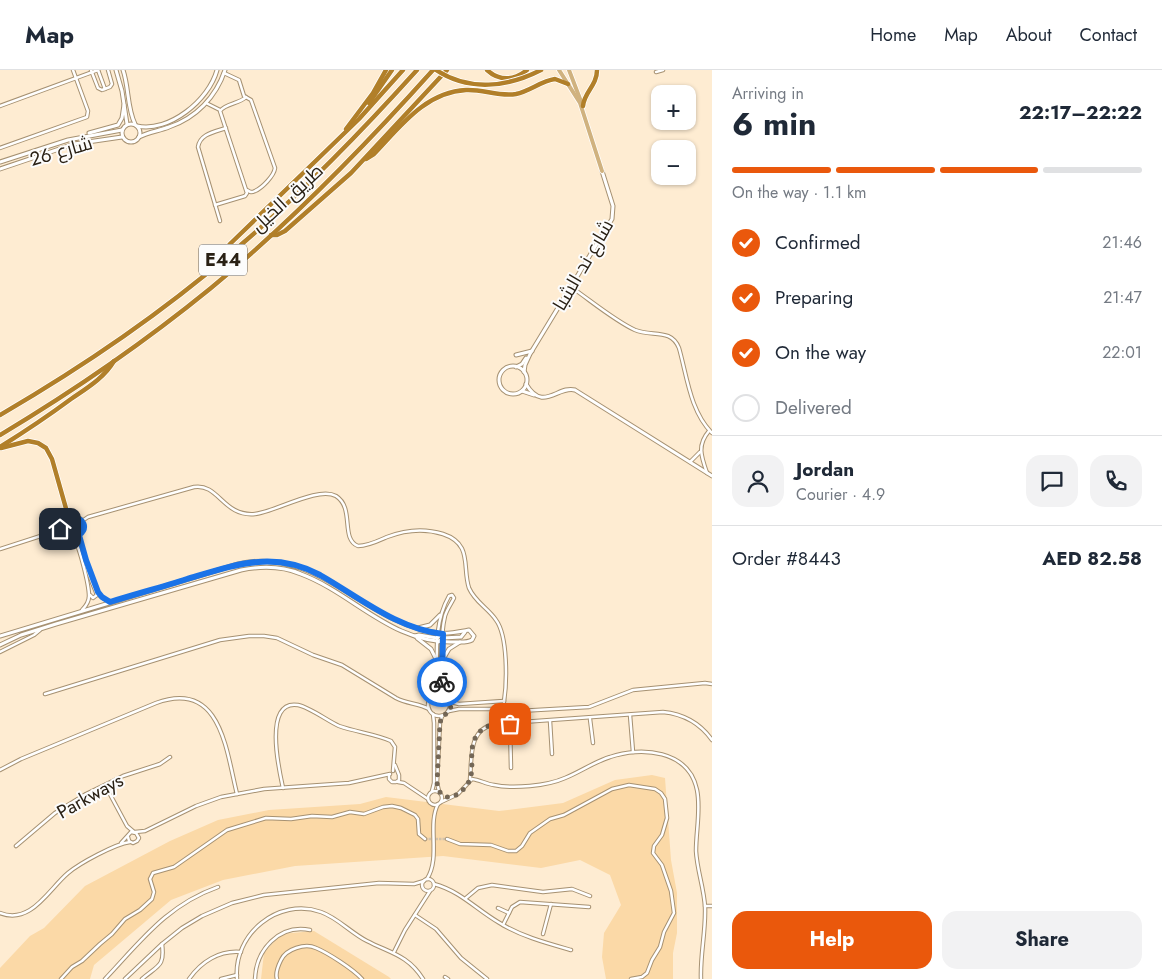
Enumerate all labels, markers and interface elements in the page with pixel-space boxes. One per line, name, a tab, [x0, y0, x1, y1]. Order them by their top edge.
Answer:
text: Map	[25, 17, 74, 52]
text: Home	[870, 22, 916, 48]
text: Map	[944, 22, 978, 48]
text: About	[1006, 22, 1051, 48]
text: Contact	[1079, 22, 1137, 48]
text: Arriving in	[732, 82, 804, 105]
map controls	[651, 85, 696, 185]
button: +	[651, 85, 696, 130]
text: 22:17–22:22	[1019, 99, 1142, 126]
text: 6 min	[732, 101, 816, 147]
street label: شارع 26	[26, 129, 96, 173]
button: −	[651, 140, 696, 185]
street label: طريق الخيل	[245, 158, 329, 238]
text: On the way · 1.1 km	[732, 181, 867, 204]
street label: شارع ند الشبا	[546, 214, 620, 316]
icon: check	[732, 229, 760, 257]
text: Confirmed	[775, 229, 861, 256]
text: 21:46	[1102, 231, 1142, 254]
road number: E44	[199, 244, 247, 276]
icon: check	[732, 284, 760, 312]
text: Preparing	[775, 284, 853, 311]
text: 21:47	[1103, 286, 1142, 309]
icon: check	[732, 339, 760, 367]
text: On the way	[775, 339, 866, 366]
text: 22:01	[1102, 341, 1142, 364]
text: Delivered	[775, 394, 852, 421]
button: person	[732, 455, 784, 507]
button: chat	[1026, 455, 1078, 507]
button: phone	[1090, 455, 1142, 507]
text: Jordan	[796, 456, 854, 483]
text: Courier · 4.9	[796, 483, 885, 506]
pin	[39, 508, 81, 550]
icon: home	[46, 515, 74, 543]
text: Order #8443	[732, 545, 841, 572]
text: AED 82.58	[1042, 545, 1142, 572]
courier	[417, 657, 467, 707]
icon: bike	[428, 668, 456, 696]
pin	[489, 703, 531, 745]
icon: bag	[496, 710, 524, 738]
street label: Parkways	[52, 767, 128, 825]
button: Help	[732, 911, 932, 969]
button: Share	[942, 911, 1142, 969]

